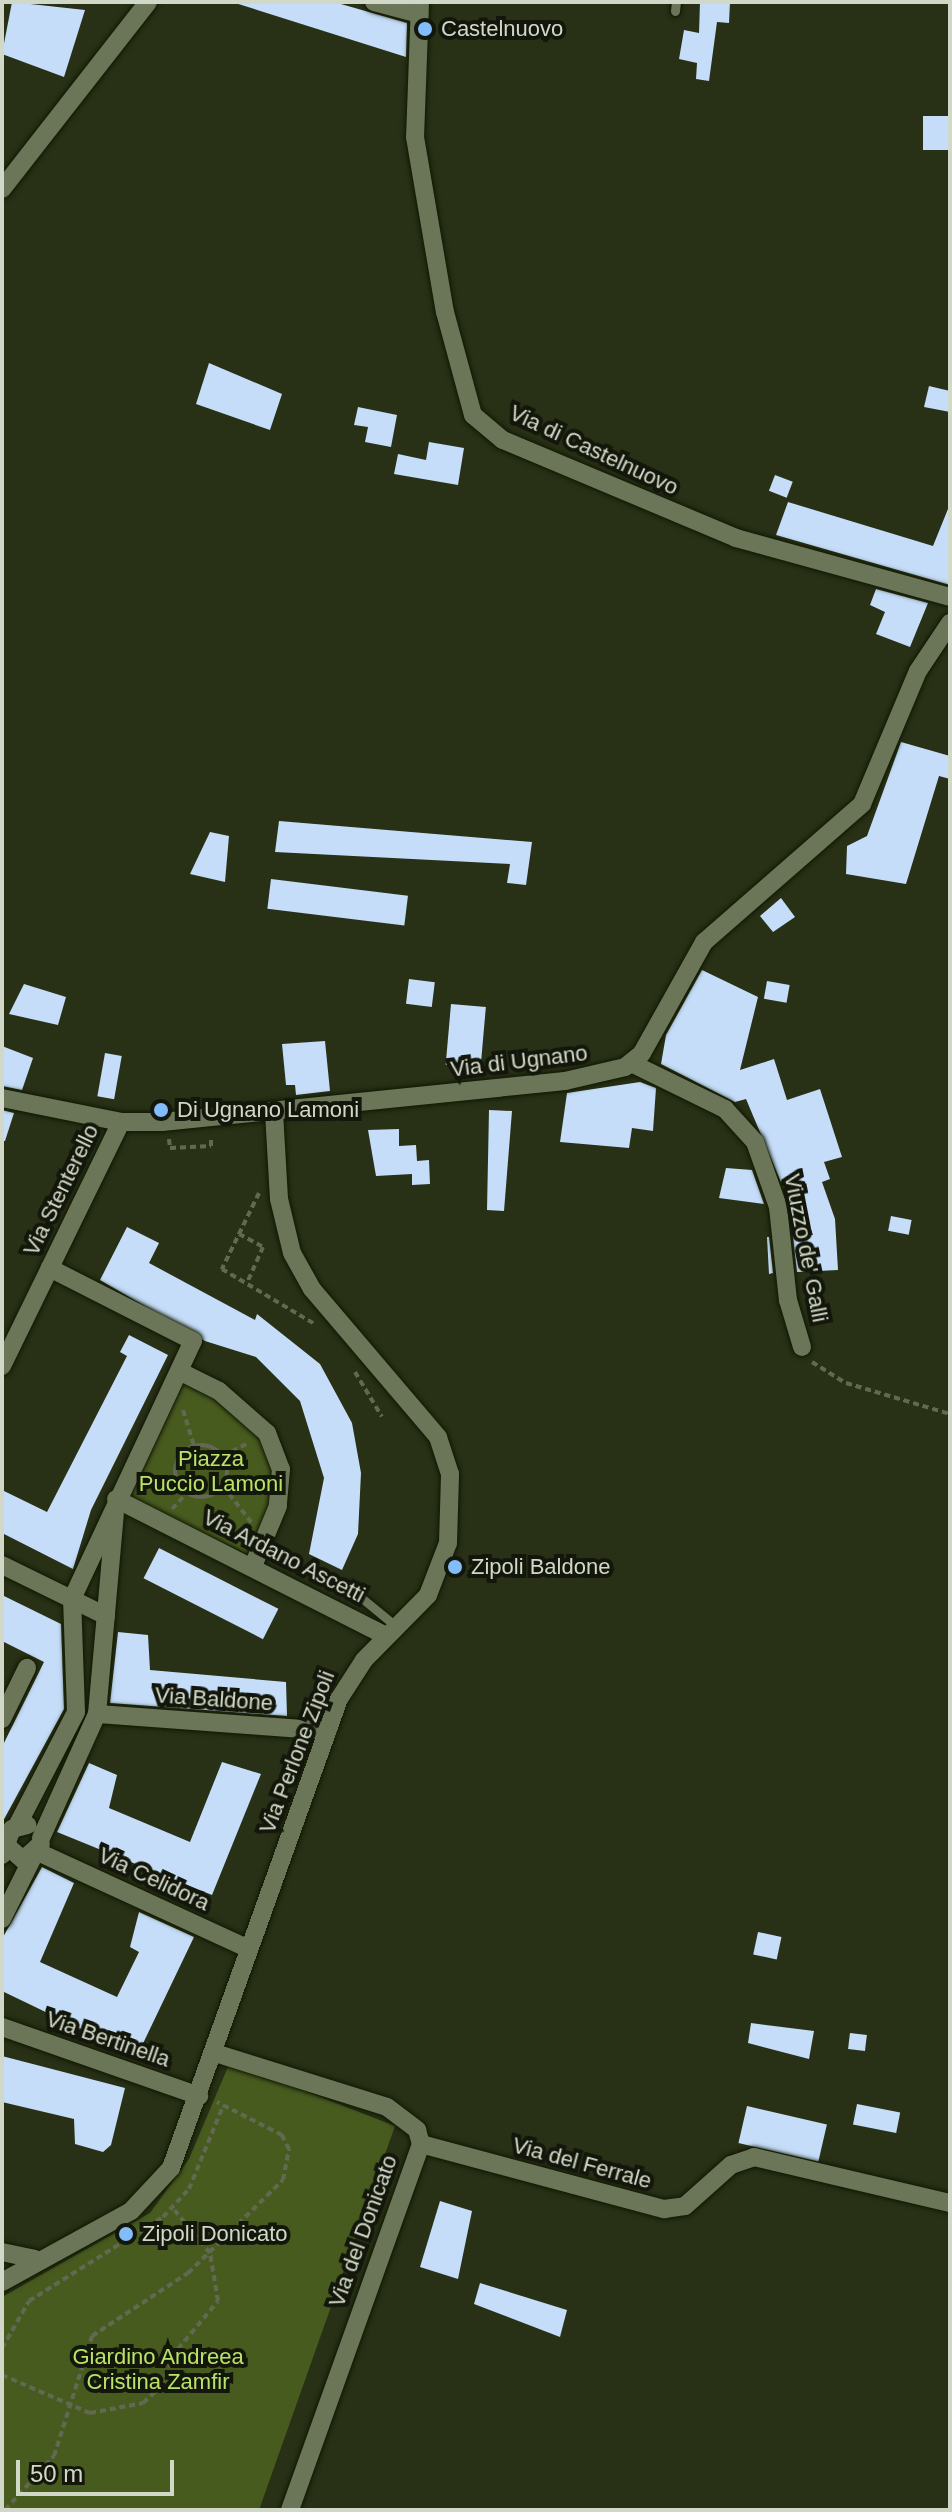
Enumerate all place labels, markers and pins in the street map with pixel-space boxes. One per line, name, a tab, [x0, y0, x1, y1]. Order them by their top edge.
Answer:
place label: Castelnuovo	[441, 16, 563, 42]
marker: Castelnuovo	[416, 20, 434, 38]
place label: Di Ugnano Lamoni	[177, 1097, 359, 1123]
marker: Di Ugnano Lamoni	[152, 1101, 170, 1119]
place label: Zipoli Baldone	[471, 1554, 610, 1580]
marker: Zipoli Baldone	[446, 1558, 464, 1576]
place label: Zipoli Donicato	[142, 2221, 288, 2247]
marker: Zipoli Donicato	[117, 2225, 135, 2243]

